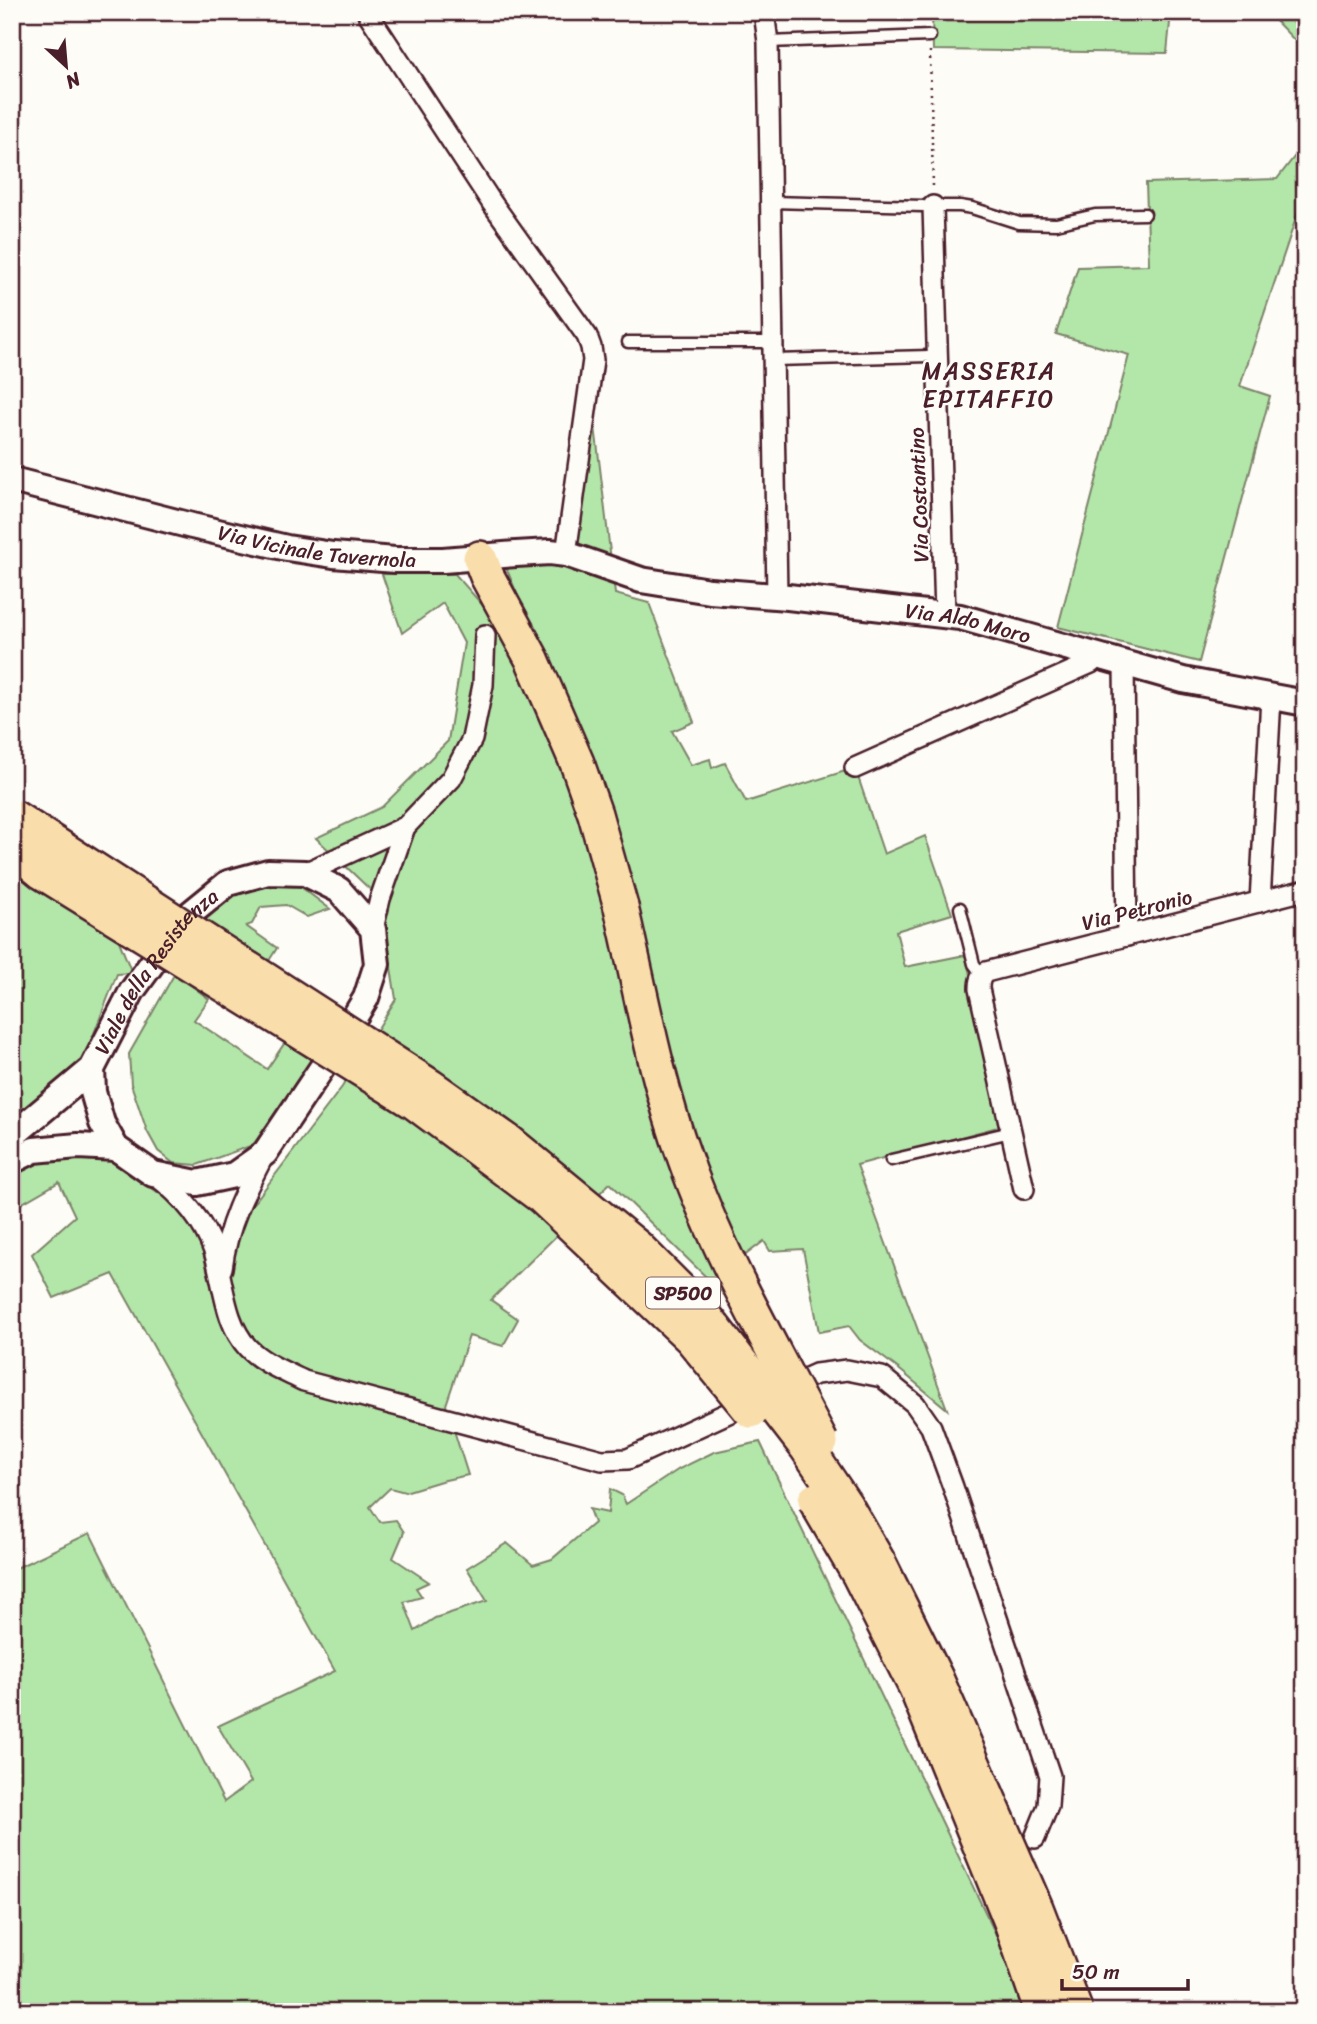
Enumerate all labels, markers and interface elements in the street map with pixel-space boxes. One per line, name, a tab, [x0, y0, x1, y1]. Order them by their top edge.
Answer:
north arrow	[32, 32, 102, 102]
text: N	[59, 63, 87, 99]
district label: MASSERIA EPITAFFIO	[922, 350, 1056, 420]
street label: Via Costantino	[898, 427, 940, 563]
street label: Via Vicinale Tavernola	[214, 514, 417, 579]
street label: Via Aldo Moro	[903, 592, 1036, 655]
street label: Viale della Resistenza	[83, 878, 228, 1062]
street label: Via Petronio	[1078, 878, 1196, 942]
road number: SP500	[646, 1278, 720, 1308]
scale bar	[1062, 1947, 1188, 1991]
text: 50 m	[1072, 1953, 1120, 1991]

